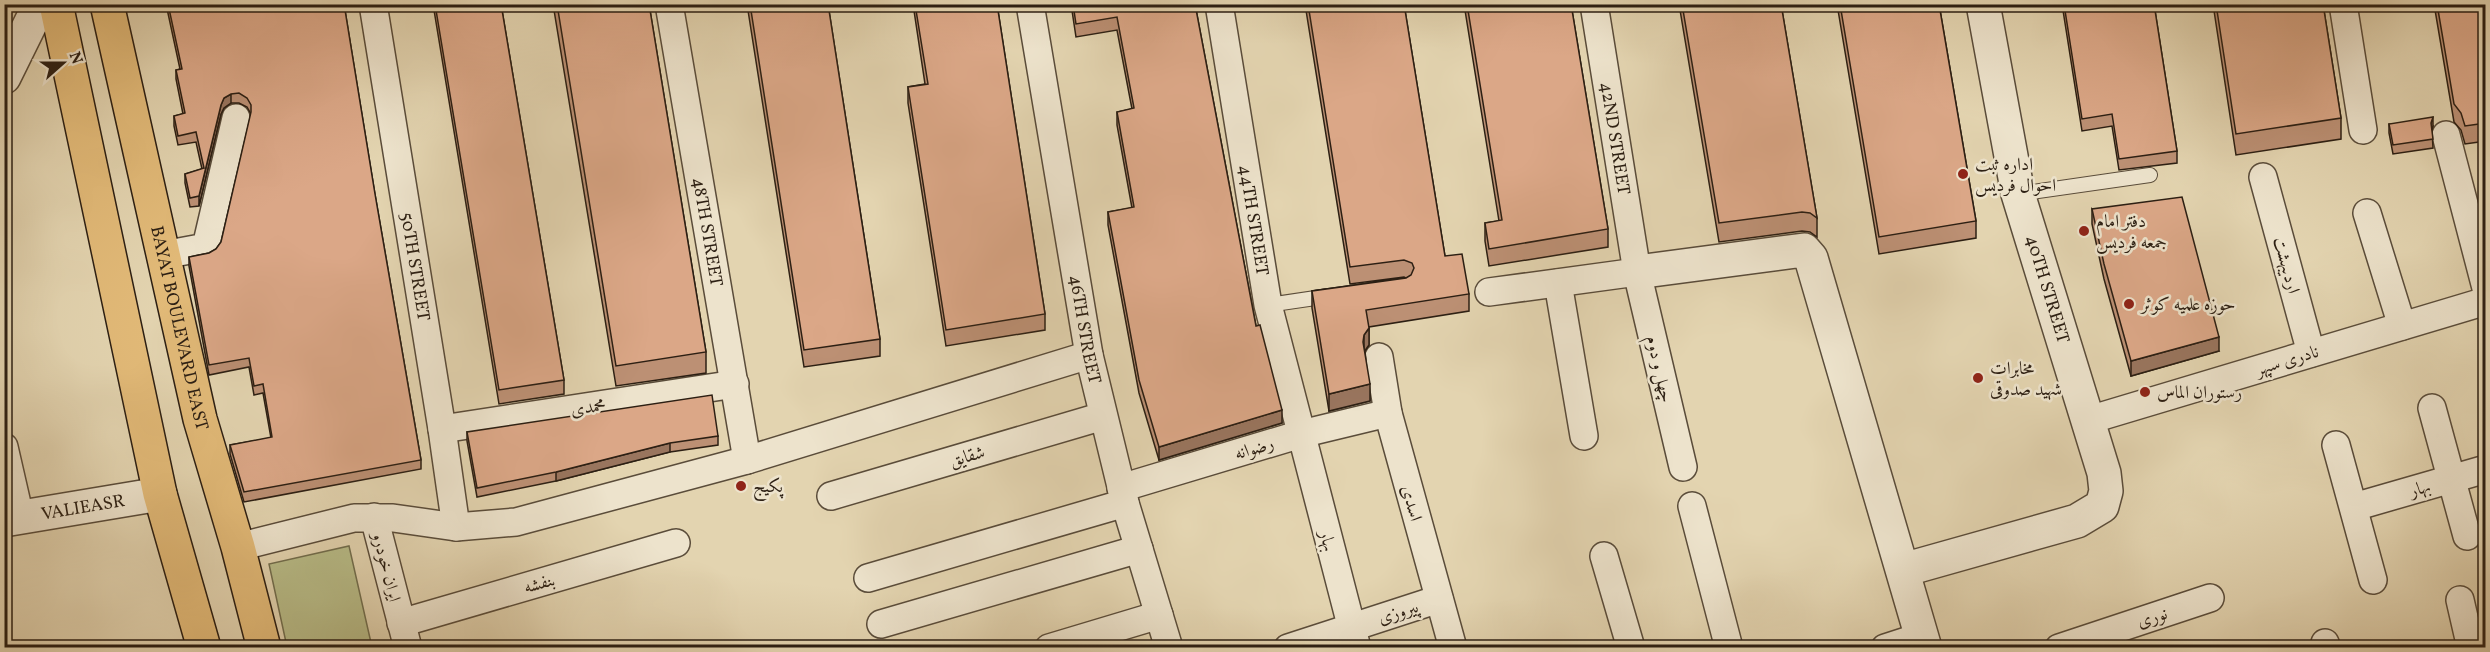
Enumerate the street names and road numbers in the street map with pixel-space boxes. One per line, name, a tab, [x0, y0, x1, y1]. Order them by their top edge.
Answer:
street label: 42ND STREET	[1593, 80, 1636, 197]
street label: 44TH STREET	[1231, 163, 1274, 278]
street label: 48TH STREET	[685, 176, 728, 289]
street label: 50TH STREET	[393, 211, 435, 323]
street label: BAYAT BOULEVARD EAST	[143, 224, 214, 434]
street label: 40TH STREET	[2018, 232, 2075, 347]
street label: اردیبهشت	[2266, 234, 2305, 297]
street label: 46TH STREET	[1062, 273, 1107, 387]
street label: چهل و دوم	[1637, 333, 1678, 406]
street label: نادری سپهر	[2251, 340, 2322, 383]
street label: محمدی	[569, 393, 608, 424]
street label: رضوانه	[1232, 432, 1277, 467]
street label: شقایق	[947, 441, 988, 474]
street label: بهار	[2405, 475, 2434, 505]
street label: اسدی	[1394, 483, 1427, 524]
street label: VALIEASR	[39, 489, 127, 528]
street label: بهار	[1311, 526, 1341, 555]
street label: ایران خودرو	[364, 528, 406, 605]
street label: بنفشه	[521, 568, 558, 601]
street label: پیروزی	[1375, 595, 1424, 632]
street label: نوری	[2134, 602, 2171, 635]

